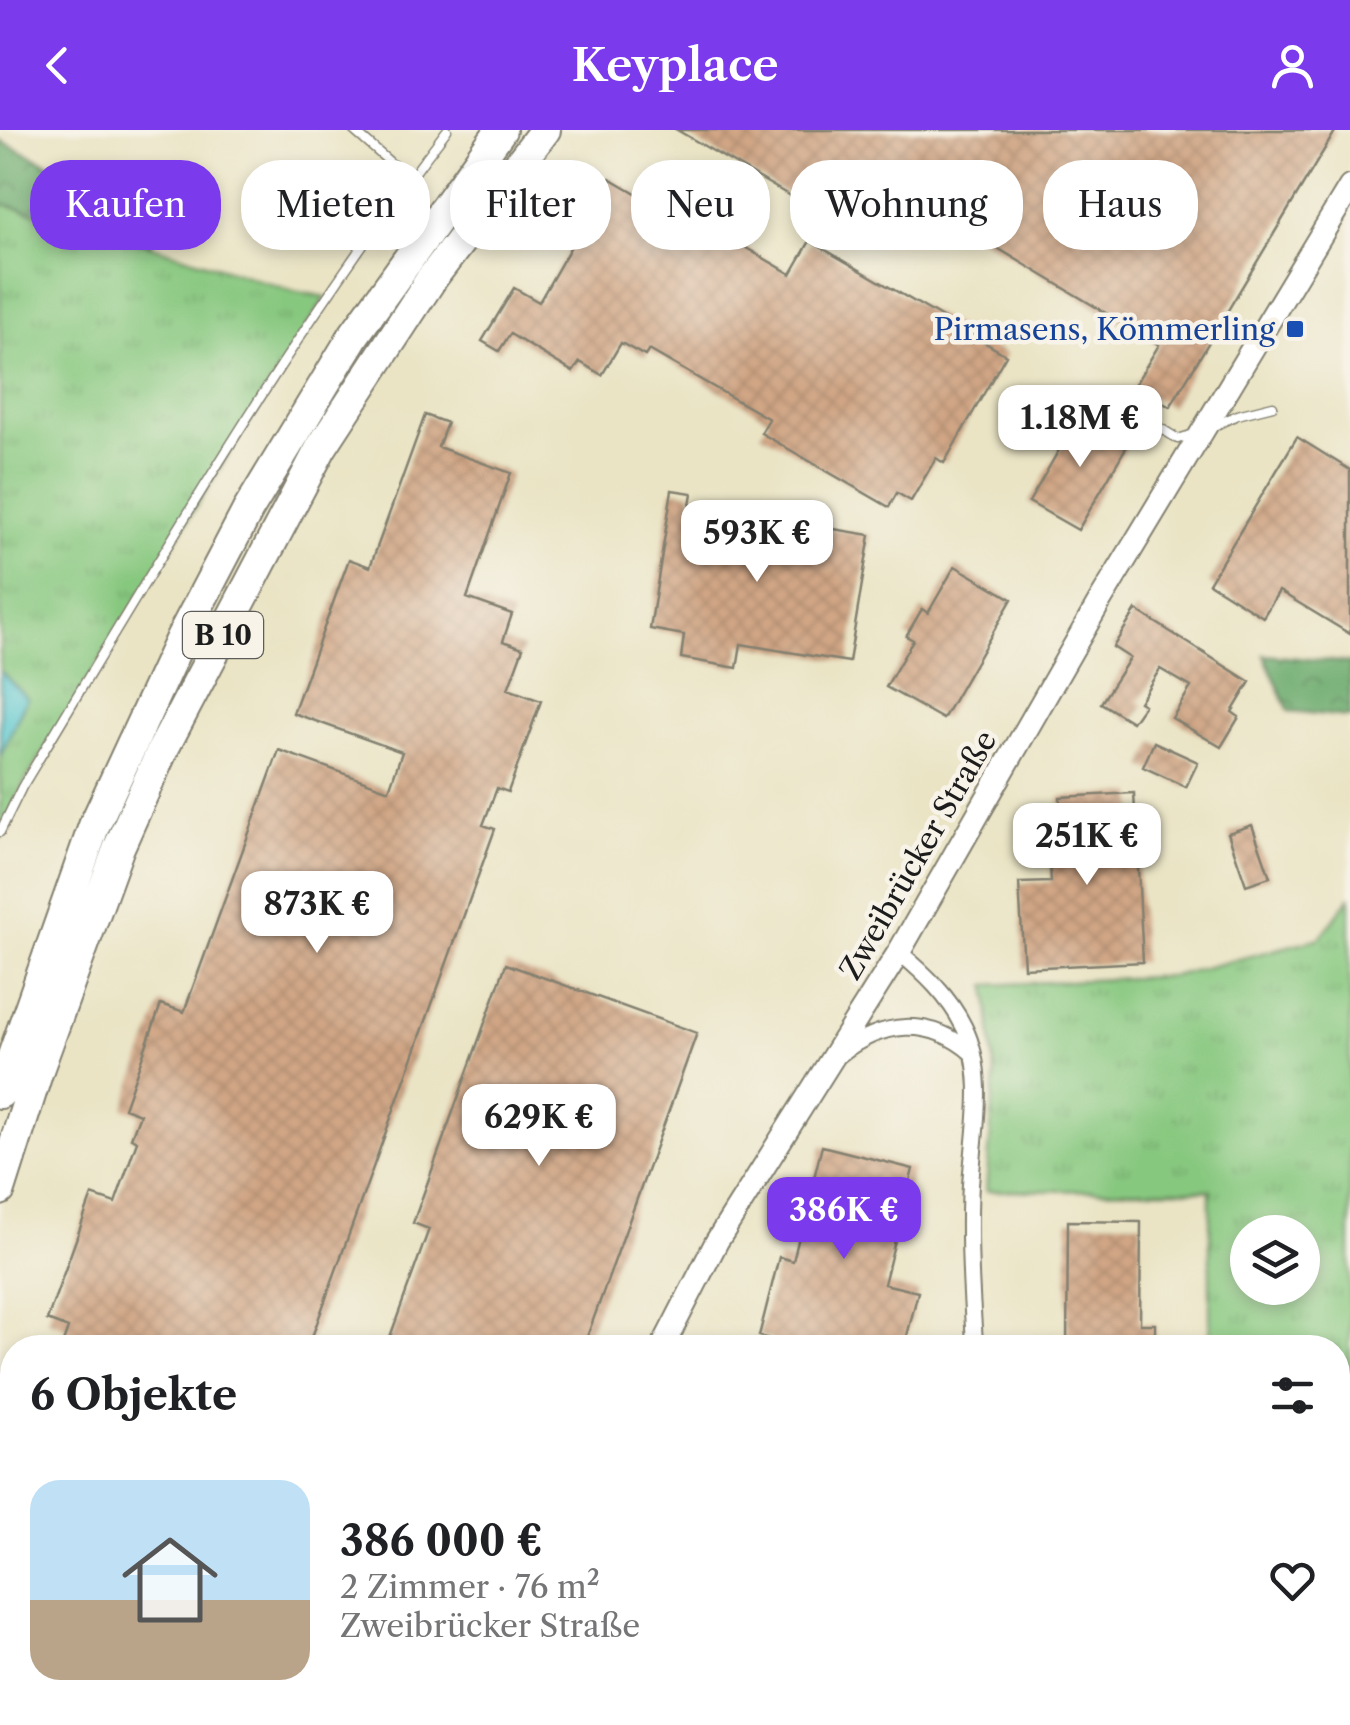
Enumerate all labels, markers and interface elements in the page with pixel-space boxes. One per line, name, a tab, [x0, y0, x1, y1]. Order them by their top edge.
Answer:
text: Keyplace	[571, 37, 779, 93]
icon: back	[30, 38, 85, 93]
icon: person	[1265, 38, 1320, 93]
chip: Kaufen	[30, 160, 221, 250]
chip: Mieten	[241, 160, 430, 250]
chip: Filter	[450, 160, 611, 250]
chip: Neu	[631, 160, 770, 250]
chip: Wohnung	[790, 160, 1023, 250]
chip: Haus	[1043, 160, 1198, 250]
place label: Pirmasens, Kömmerling	[933, 311, 1275, 348]
marker: Pirmasens, Kömmerling	[1284, 318, 1306, 340]
pin: 1.18M €	[988, 385, 1172, 470]
text: 1.18M €	[1020, 398, 1140, 437]
pin: 593K €	[676, 500, 838, 585]
text: 593K €	[703, 513, 811, 552]
road number: B 10	[183, 612, 263, 658]
street label: Zweibrücker Straße	[832, 724, 1004, 986]
pin: 251K €	[1006, 803, 1168, 888]
text: 251K €	[1035, 816, 1139, 855]
pin: 873K €	[236, 871, 398, 956]
text: 873K €	[263, 884, 371, 923]
pin: 629K €	[458, 1084, 620, 1169]
text: 629K €	[484, 1097, 594, 1136]
pin: 386K €	[763, 1177, 925, 1262]
text: 386K €	[789, 1190, 899, 1229]
map controls	[1230, 1215, 1320, 1305]
button: layers	[1230, 1215, 1320, 1305]
icon: filters	[1265, 1368, 1320, 1423]
text: 6 Objekte	[30, 1369, 237, 1421]
text: 386 000 €	[340, 1515, 543, 1567]
icon: home	[110, 1520, 230, 1640]
icon: heart	[1265, 1553, 1320, 1608]
text: 2 Zimmer · 76 m²	[340, 1567, 600, 1606]
text: Zweibrücker Straße	[340, 1606, 640, 1645]

